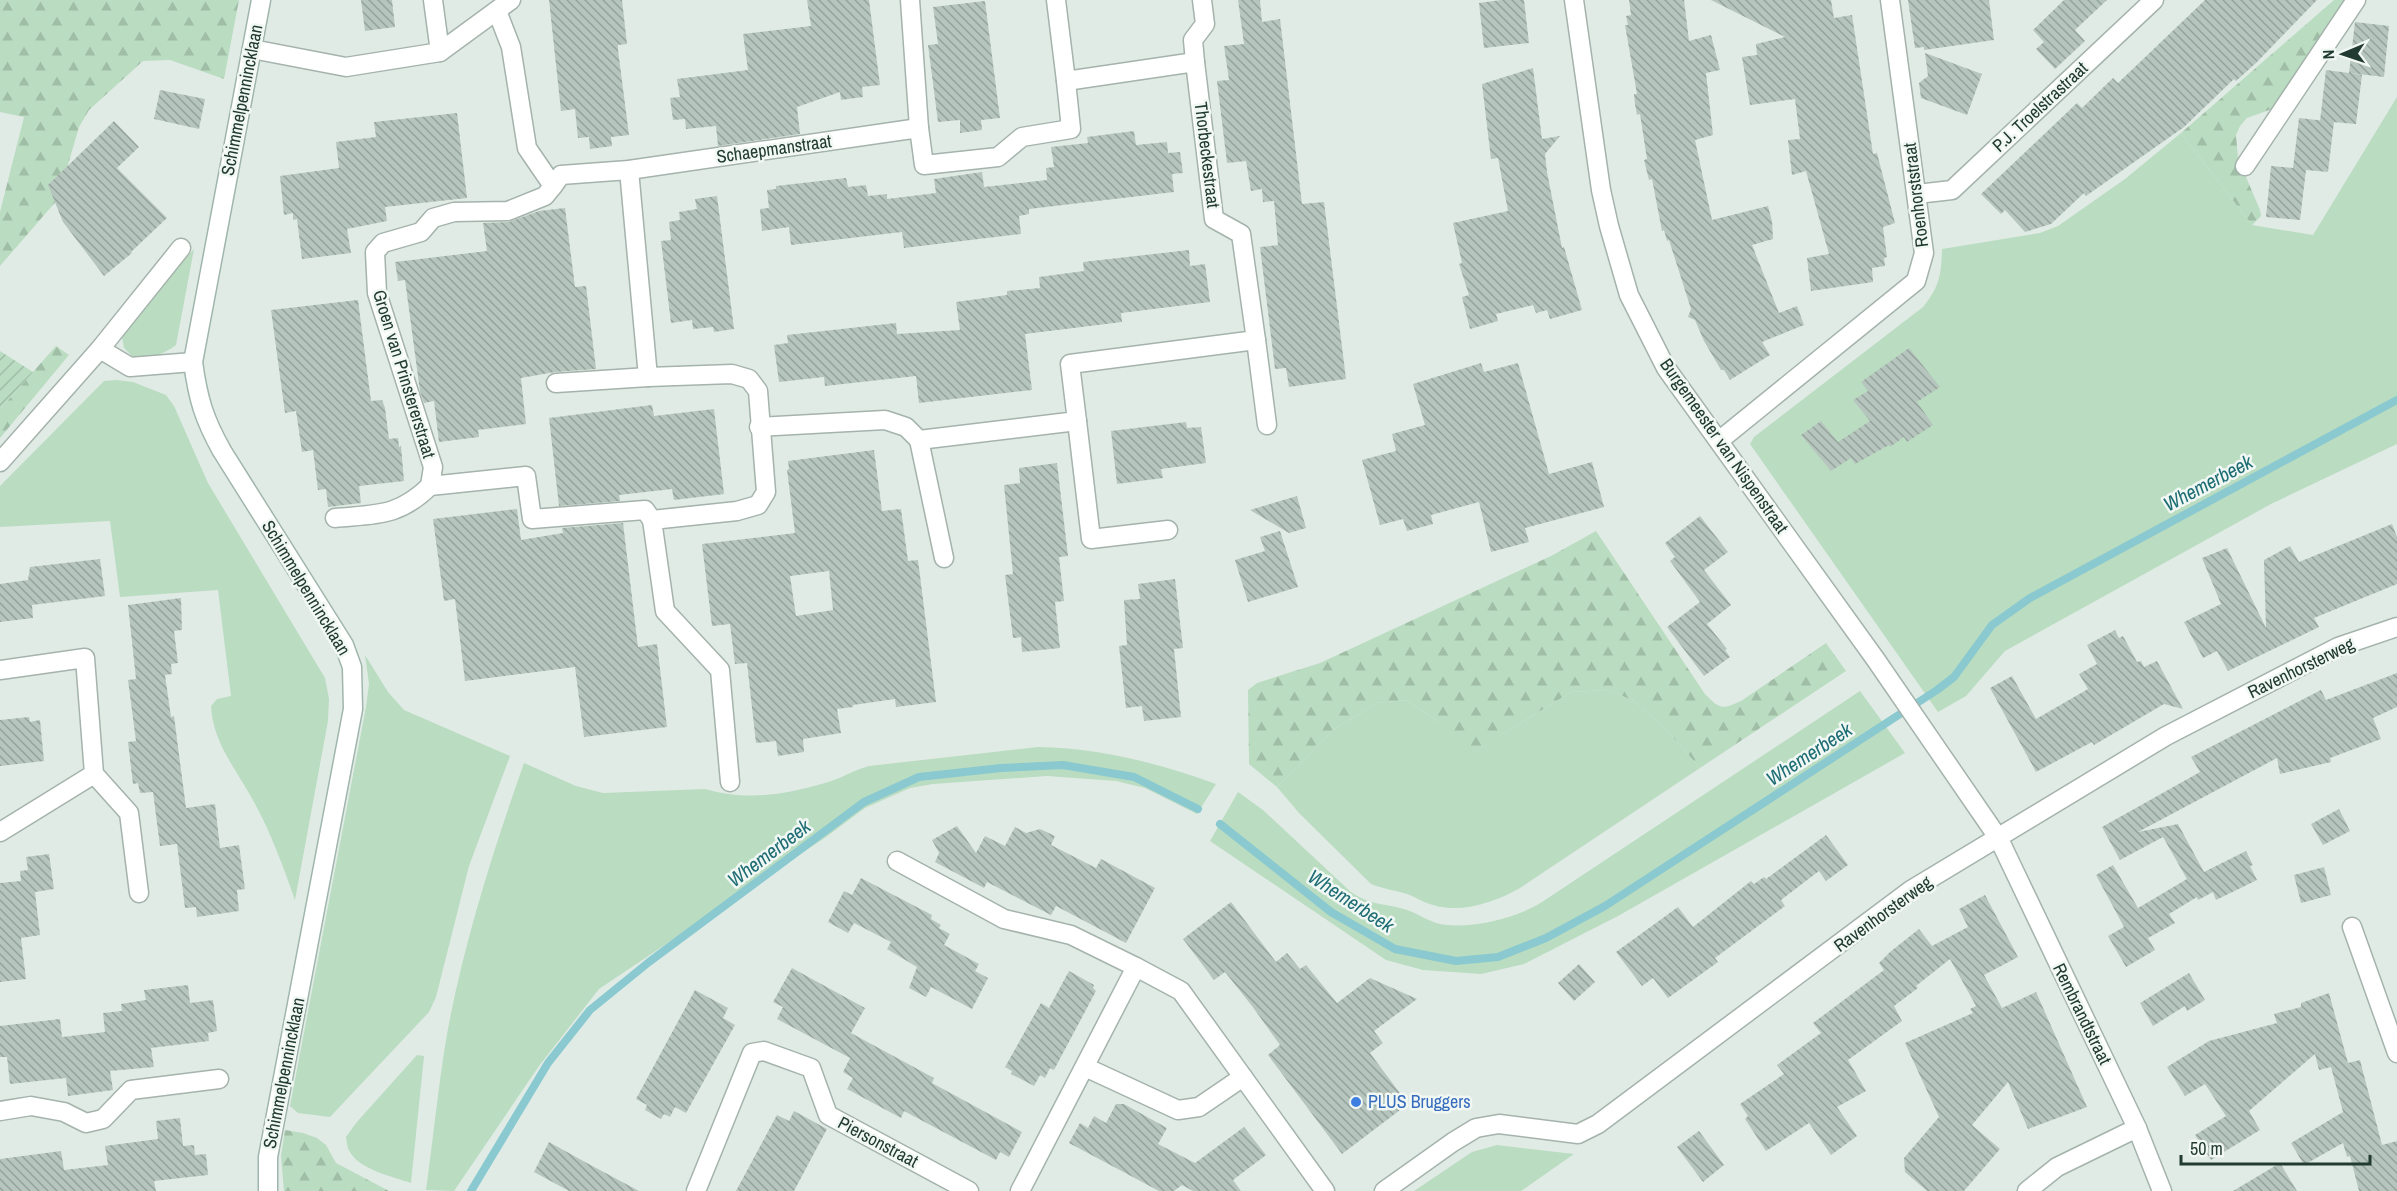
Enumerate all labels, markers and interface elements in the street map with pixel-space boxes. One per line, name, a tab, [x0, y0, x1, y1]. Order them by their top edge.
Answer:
street label: Schimmelpennincklaan	[215, 22, 268, 178]
north arrow	[2313, 24, 2373, 84]
text: N	[2317, 49, 2339, 60]
street label: P.J. Troelstrastraat	[1987, 56, 2093, 157]
street label: Thorbeckestraat	[1189, 100, 1226, 209]
street label: Schaepmanstraat	[715, 128, 833, 169]
street label: Roenhorststraat	[1897, 141, 1934, 249]
street label: Groen van Prinstererstraat	[367, 287, 442, 461]
street label: Burgemeester van Nispenstraat	[1654, 353, 1794, 538]
water label: Whemerbeek	[2158, 447, 2258, 517]
street label: Schimmelpennincklaan	[256, 516, 357, 660]
street label: Ravenhorsterweg	[2243, 631, 2359, 704]
water label: Whemerbeek	[1760, 715, 1858, 791]
water label: Whemerbeek	[722, 812, 816, 893]
water label: Whemerbeek	[1303, 863, 1400, 939]
street label: Ravenhorsterweg	[1829, 869, 1937, 958]
street label: Rembrandtstraat	[2047, 959, 2118, 1069]
street label: Schimmelpennincklaan	[257, 995, 310, 1151]
place label: PLUS Bruggers	[1368, 1089, 1471, 1114]
marker: PLUS Bruggers	[1349, 1095, 1363, 1109]
street label: Piersonstraat	[834, 1110, 923, 1173]
scale bar	[2181, 1128, 2370, 1166]
text: 50 m	[2190, 1136, 2223, 1161]

